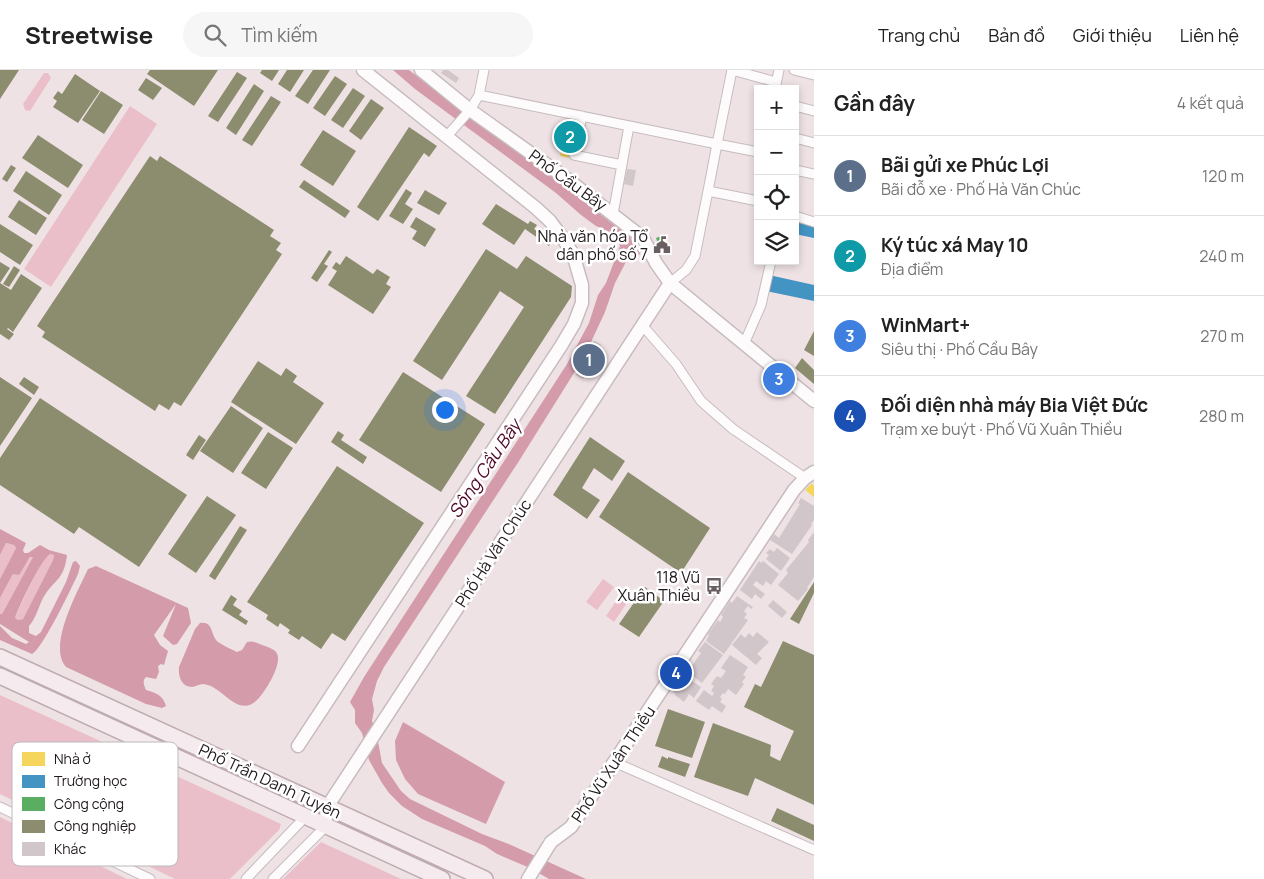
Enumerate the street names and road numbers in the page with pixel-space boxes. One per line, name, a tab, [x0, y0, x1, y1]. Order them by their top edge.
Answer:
street label: Phố Cầu Bây	[525, 144, 612, 216]
street label: Phố Hà Văn Chúc	[450, 495, 536, 611]
street label: Phố Vũ Xuân Thiều	[566, 701, 660, 827]
street label: Phố Trần Danh Tuyên	[195, 738, 345, 824]

